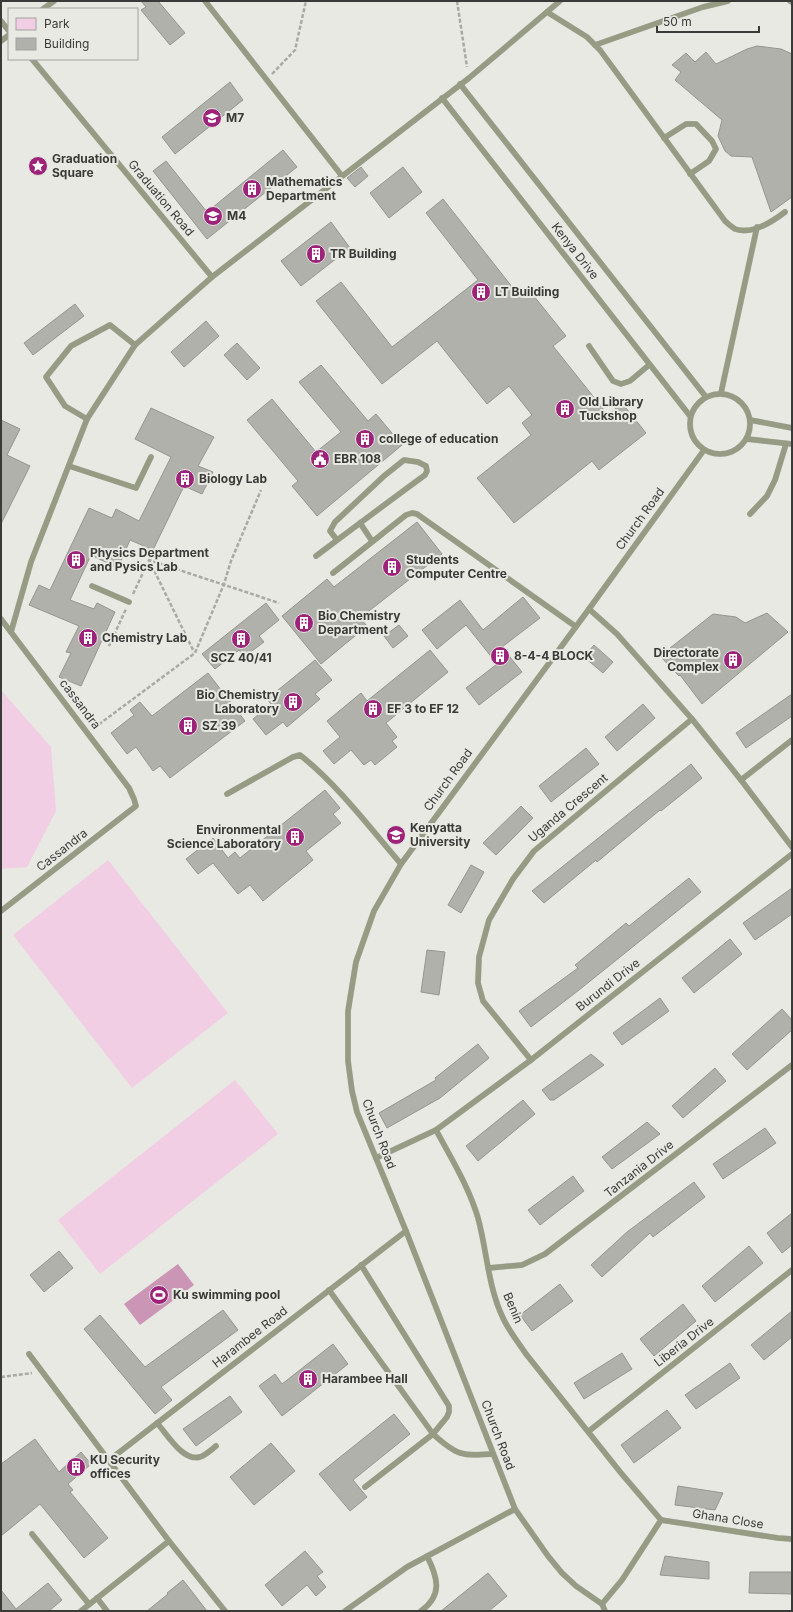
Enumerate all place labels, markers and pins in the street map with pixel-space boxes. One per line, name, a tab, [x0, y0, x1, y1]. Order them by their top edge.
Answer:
school or university icon: M7	[201, 107, 223, 129]
place label: M7	[226, 110, 244, 125]
place label: Graduation Square	[52, 151, 117, 180]
place icon: Graduation Square	[27, 155, 49, 177]
place label: Mathematics Department	[266, 174, 343, 203]
building icon: Mathematics Department	[241, 178, 263, 200]
school or university icon: M4	[202, 205, 224, 227]
place label: M4	[227, 208, 246, 223]
building icon: TR Building	[305, 243, 327, 265]
place label: TR Building	[330, 246, 397, 261]
building icon: LT Building	[470, 281, 492, 303]
place label: LT Building	[495, 284, 559, 299]
place label: Old Library Tuckshop	[579, 394, 644, 423]
building icon: Old Library Tuckshop	[554, 398, 576, 420]
building icon: college of education	[354, 428, 376, 450]
place label: college of education	[379, 431, 498, 446]
public building icon: EBR 108	[309, 448, 331, 470]
place label: EBR 108	[334, 451, 381, 466]
building icon: Biology Lab	[174, 468, 196, 490]
place label: Biology Lab	[199, 471, 268, 486]
place label: Physics Department and Pysics Lab	[90, 545, 209, 574]
building icon: Physics Department and Pysics Lab	[65, 549, 87, 571]
place label: Students Computer Centre	[406, 552, 507, 581]
building icon: Students Computer Centre	[381, 556, 403, 578]
place label: Bio Chemistry Department	[318, 608, 401, 637]
building icon: Bio Chemistry Department	[293, 612, 315, 634]
building icon: Chemistry Lab	[77, 627, 99, 649]
building icon: SCZ 40/41	[230, 628, 252, 650]
place label: Chemistry Lab	[102, 630, 188, 645]
building icon: 8-4-4 BLOCK	[489, 645, 511, 667]
place label: Directorate Complex	[654, 645, 719, 674]
place label: 8-4-4 BLOCK	[514, 648, 594, 663]
building icon: Directorate Complex	[722, 649, 744, 671]
place label: SCZ 40/41	[210, 650, 272, 665]
place label: Bio Chemistry Laboratory	[196, 687, 280, 716]
building icon: Bio Chemistry Laboratory	[282, 691, 304, 713]
building icon: EF 3 to EF 12	[362, 698, 384, 720]
place label: EF 3 to EF 12	[387, 701, 459, 716]
building icon: SZ 39	[177, 715, 199, 737]
place label: SZ 39	[202, 718, 236, 733]
place label: Kenyatta University	[410, 820, 471, 849]
place label: Environmental Science Laboratory	[167, 822, 282, 851]
school or university icon: Kenyatta University	[385, 824, 407, 846]
building icon: Environmental Science Laboratory	[284, 826, 306, 848]
sports icon: Ku swimming pool	[148, 1284, 170, 1306]
place label: Ku swimming pool	[173, 1287, 280, 1302]
building icon: Harambee Hall	[297, 1368, 319, 1390]
place label: Harambee Hall	[322, 1371, 408, 1386]
place label: KU Security offices	[90, 1452, 161, 1481]
building icon: KU Security offices	[65, 1456, 87, 1478]

